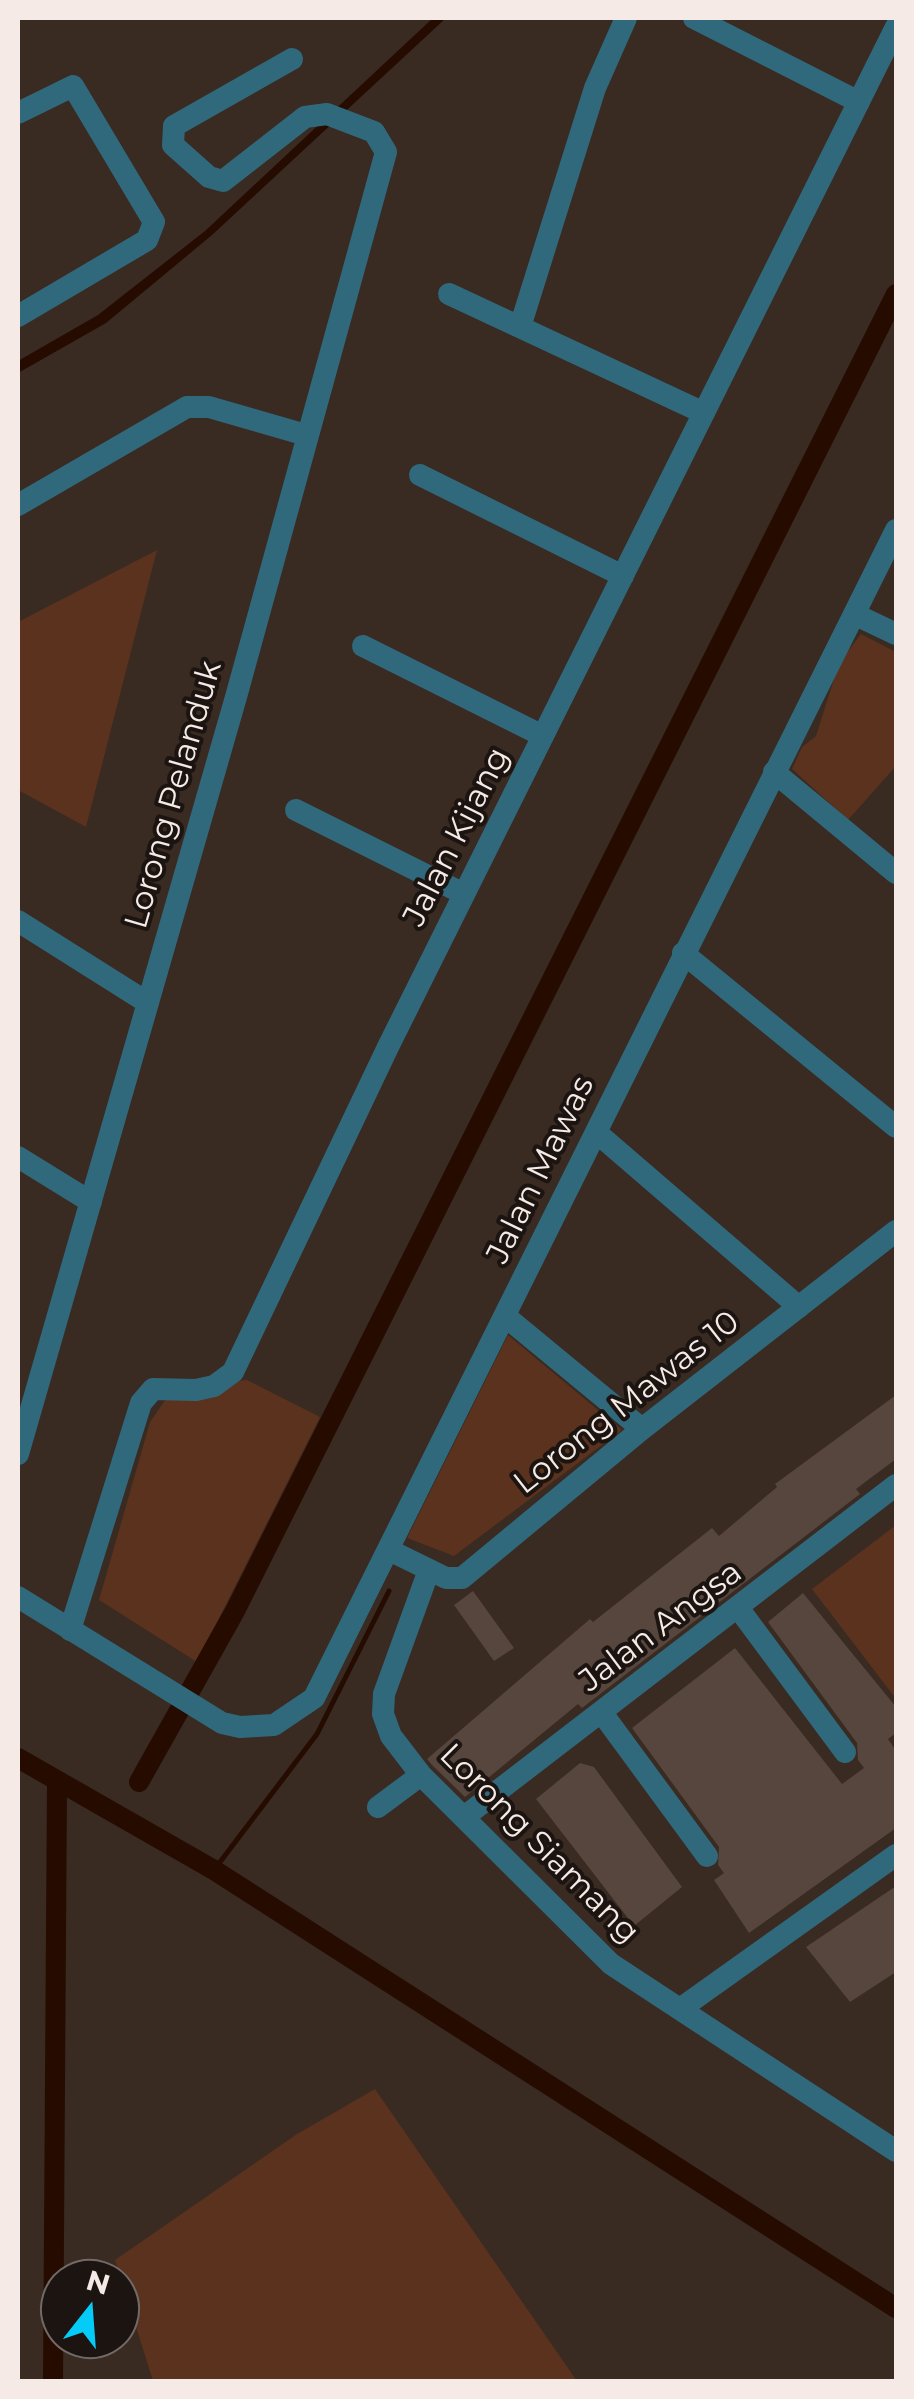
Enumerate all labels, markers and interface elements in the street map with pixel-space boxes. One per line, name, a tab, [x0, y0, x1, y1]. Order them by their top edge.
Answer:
street label: Lorong Pelanduk	[117, 657, 231, 933]
street label: Jalan Kijang	[396, 741, 518, 933]
street label: Jalan Mawas	[479, 1070, 603, 1270]
street label: Lorong Mawas 10	[507, 1303, 747, 1503]
street label: Jalan Angsa	[572, 1553, 750, 1701]
street label: Lorong Siamang	[431, 1736, 647, 1952]
north arrow	[40, 2259, 140, 2359]
text: N	[82, 2263, 114, 2302]

